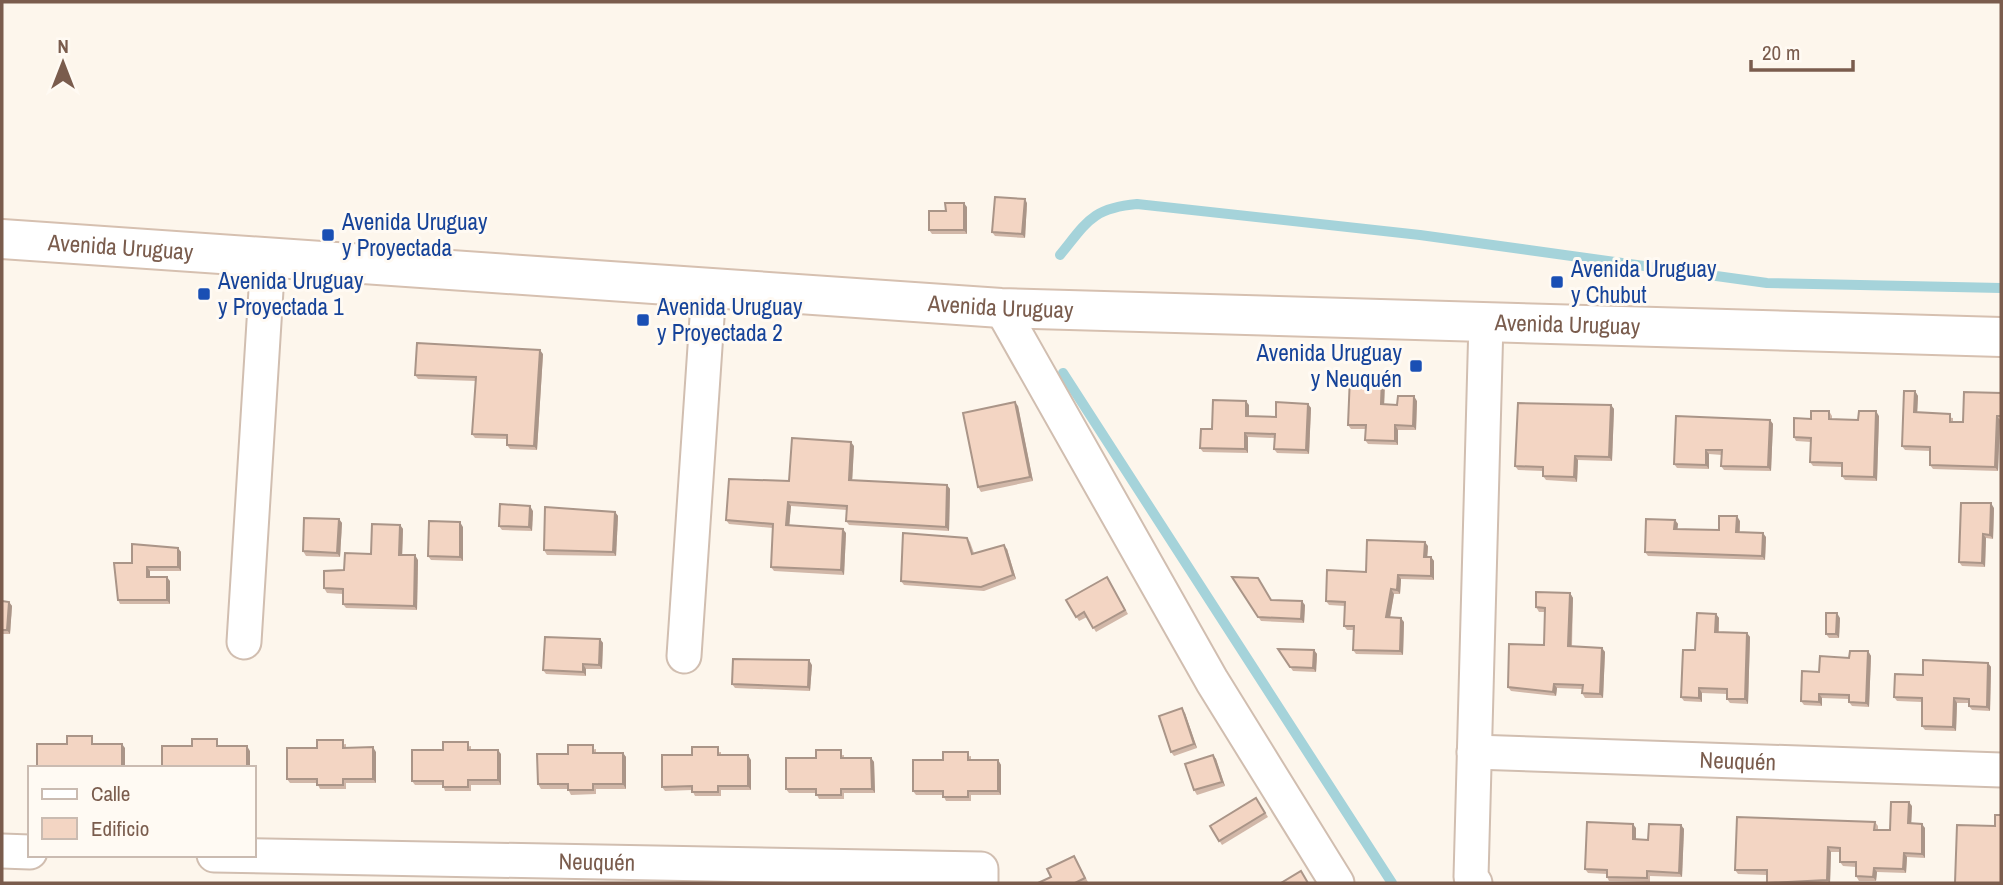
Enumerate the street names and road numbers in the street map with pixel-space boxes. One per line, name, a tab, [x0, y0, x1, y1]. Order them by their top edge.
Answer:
street label: Avenida Uruguay	[46, 226, 195, 267]
street label: Avenida Uruguay	[926, 287, 1074, 325]
street label: Avenida Uruguay	[1493, 306, 1641, 342]
street label: Neuquén	[1699, 744, 1777, 777]
street label: Neuquén	[558, 845, 636, 878]

